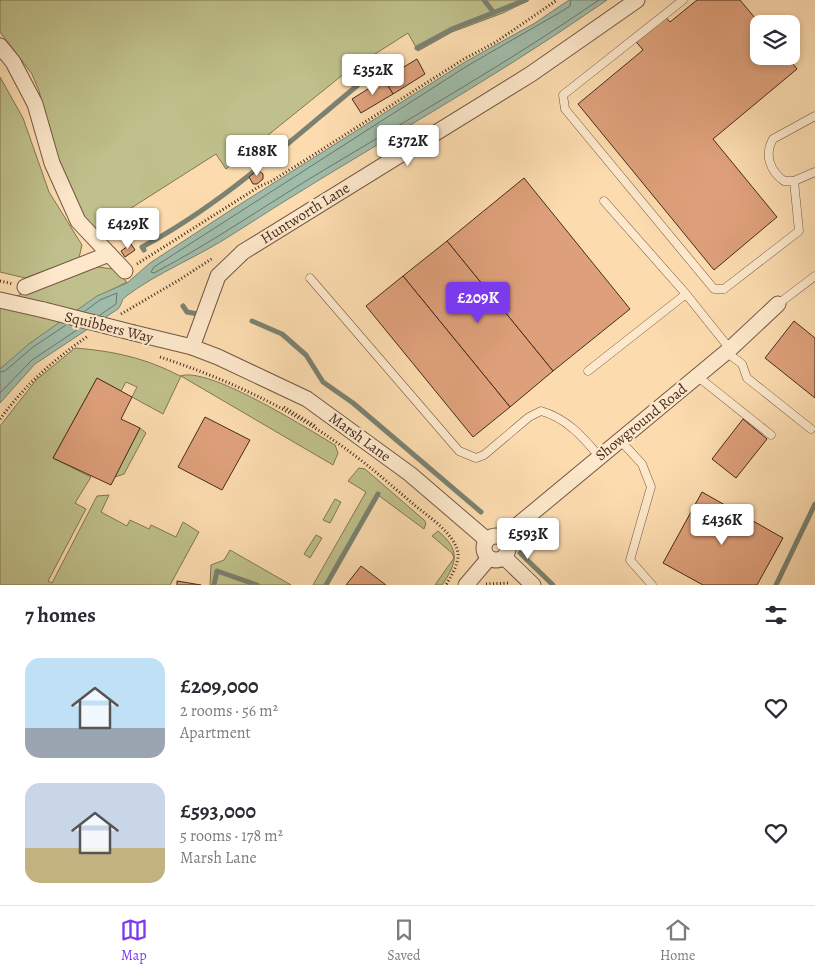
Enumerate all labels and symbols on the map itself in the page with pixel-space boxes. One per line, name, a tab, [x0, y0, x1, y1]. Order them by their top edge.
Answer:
pin: £352K	[338, 54, 408, 96]
pin: £372K	[373, 124, 443, 167]
pin: £188K	[222, 134, 292, 177]
street label: Huntworth Lane	[257, 177, 354, 248]
pin: £429K	[93, 208, 163, 250]
pin: £209K	[443, 282, 513, 324]
street label: Squibbers Way	[63, 306, 156, 348]
street label: Showground Road	[591, 378, 692, 465]
street label: Marsh Lane	[325, 408, 395, 466]
pin: £436K	[687, 504, 757, 546]
pin: £593K	[493, 518, 563, 560]

